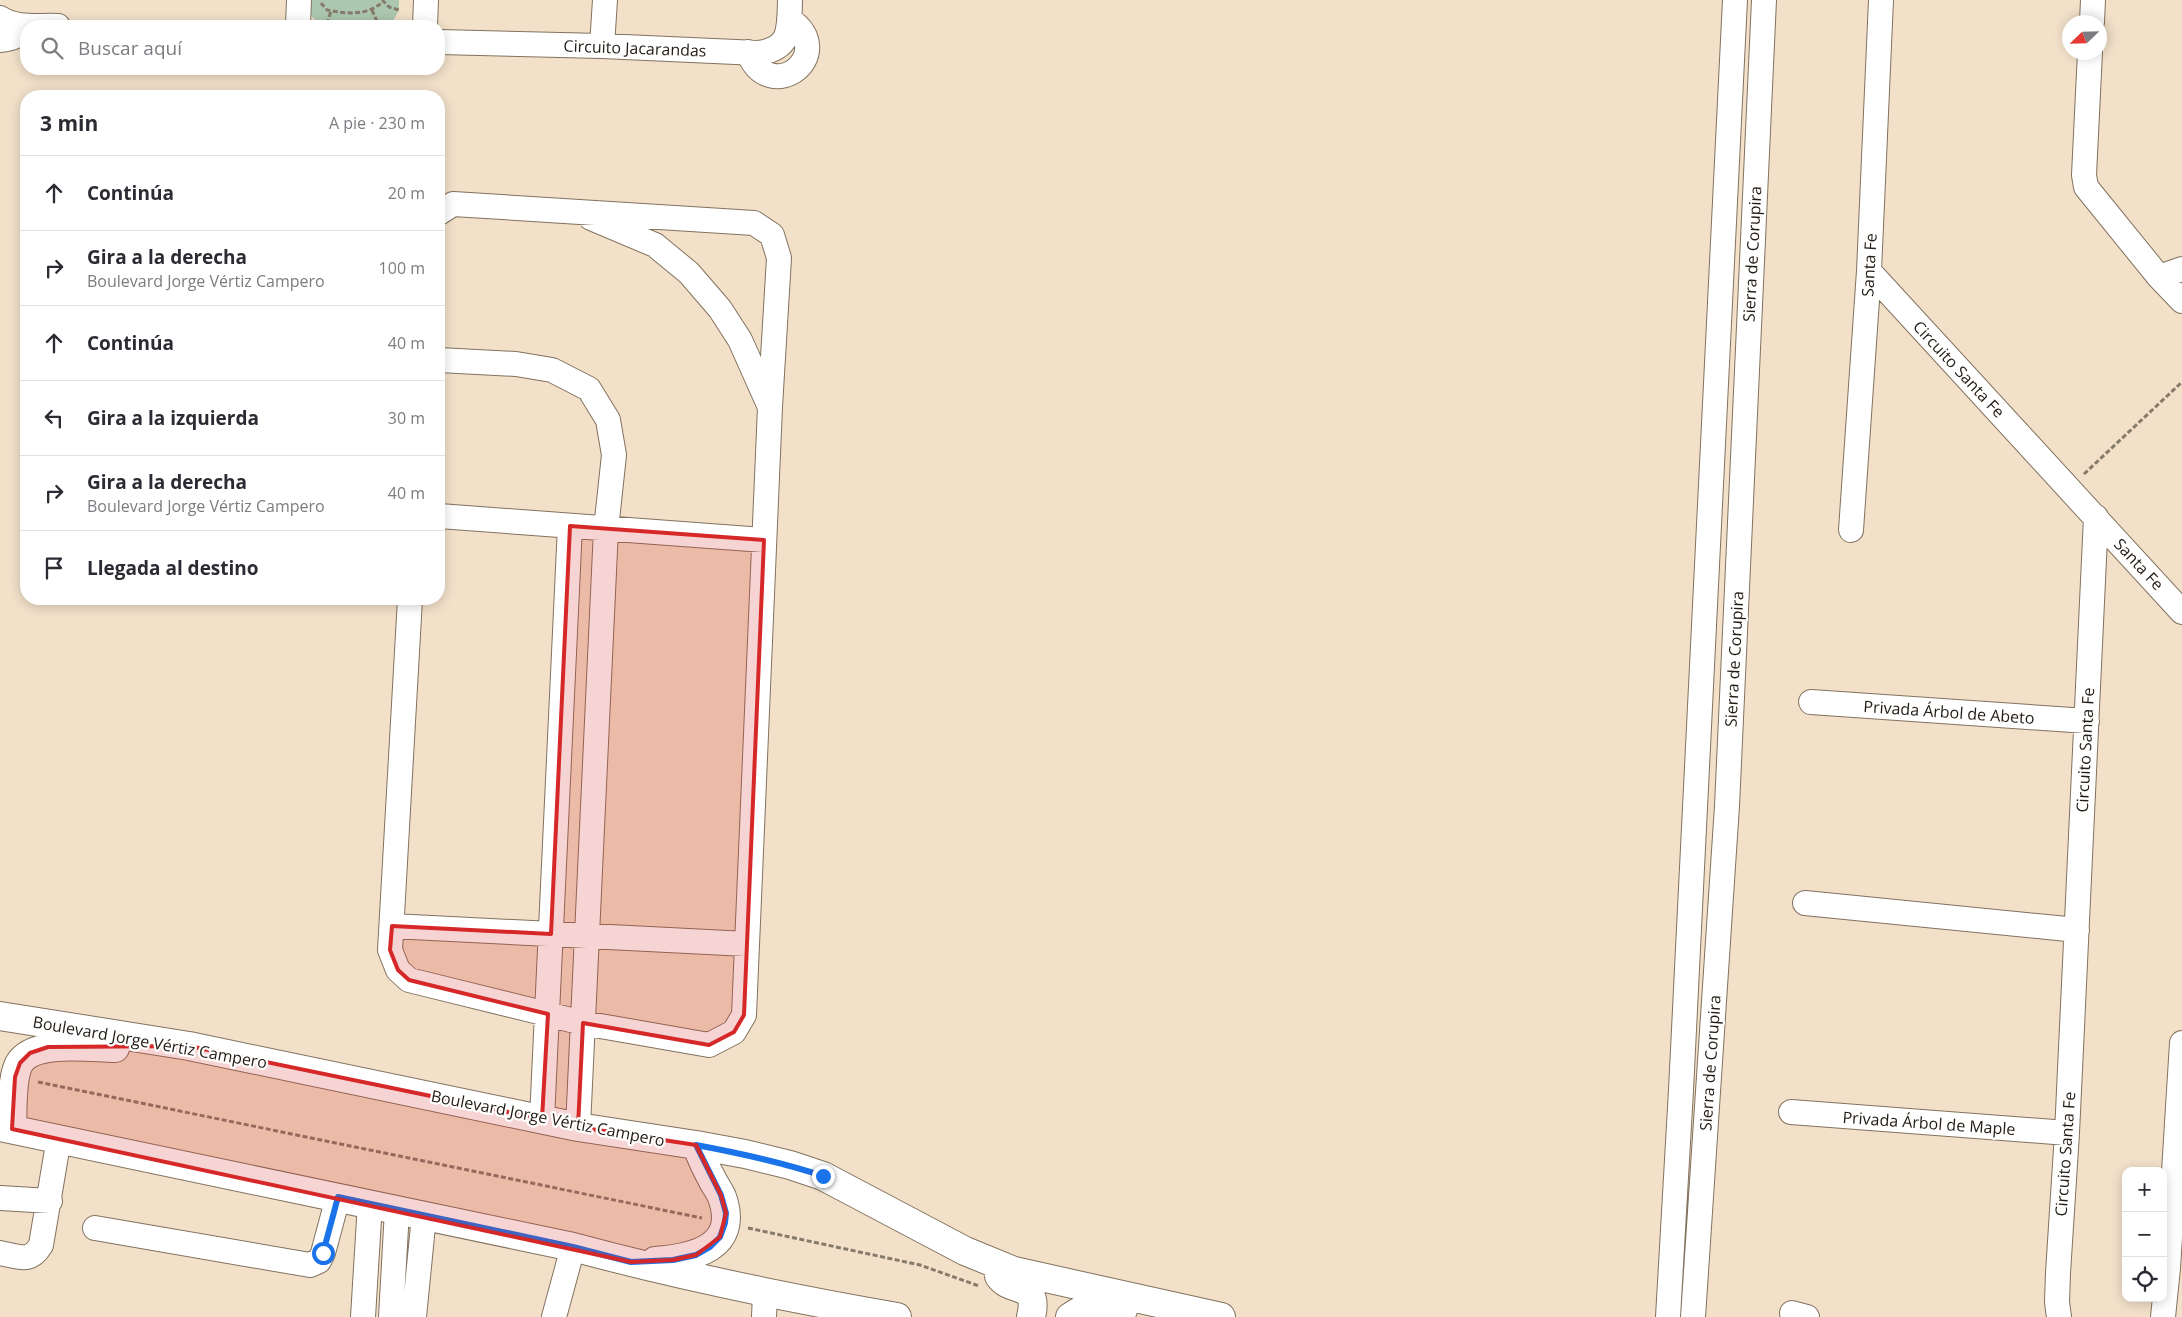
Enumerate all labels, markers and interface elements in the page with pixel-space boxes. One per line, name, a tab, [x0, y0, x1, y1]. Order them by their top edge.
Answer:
north arrow	[2062, 15, 2107, 60]
search box	[20, 20, 445, 75]
icon: search	[38, 34, 66, 62]
text: Buscar aquí	[78, 35, 182, 61]
street label: Circuito Jacarandas	[563, 35, 707, 61]
text: 3 min	[40, 109, 98, 137]
text: A pie · 230 m	[329, 112, 425, 134]
icon: ahead	[40, 179, 68, 207]
text: Continúa	[87, 180, 174, 206]
text: 20 m	[388, 182, 425, 204]
street label: Sierra de Corupira	[1737, 185, 1767, 323]
street label: Santa Fe	[1856, 233, 1882, 297]
text: Gira a la derecha	[87, 244, 247, 270]
icon: right	[40, 254, 68, 282]
text: 100 m	[379, 257, 425, 279]
text: Boulevard Jorge Vértiz Campero	[87, 270, 325, 292]
street label: Circuito Santa Fe	[1908, 316, 2010, 422]
icon: ahead	[40, 329, 68, 357]
text: Continúa	[87, 330, 174, 356]
text: 40 m	[388, 332, 425, 354]
icon: left	[40, 404, 68, 432]
text: Gira a la izquierda	[87, 405, 259, 431]
text: 30 m	[388, 407, 425, 429]
text: Gira a la derecha	[87, 469, 247, 495]
icon: right	[40, 479, 68, 507]
text: 40 m	[388, 482, 425, 504]
text: Boulevard Jorge Vértiz Campero	[87, 495, 325, 517]
street label: Santa Fe	[2109, 533, 2169, 595]
icon: arrive	[40, 554, 68, 582]
text: Llegada al destino	[87, 555, 259, 581]
street label: Sierra de Corupira	[1719, 590, 1749, 728]
street label: Circuito Santa Fe	[2071, 687, 2099, 813]
street label: Privada Árbol de Abeto	[1863, 695, 2035, 729]
street label: Sierra de Corupira	[1694, 994, 1726, 1132]
street label: Boulevard Jorge Vértiz Campero	[31, 1011, 269, 1073]
street label: Boulevard Jorge Vértiz Campero	[429, 1085, 667, 1151]
street label: Circuito Santa Fe	[2050, 1091, 2080, 1217]
street label: Privada Árbol de Maple	[1842, 1106, 2016, 1140]
route end	[812, 1165, 835, 1188]
map controls	[2122, 1167, 2167, 1302]
button: +	[2122, 1167, 2167, 1212]
button: −	[2122, 1212, 2167, 1257]
route start	[312, 1242, 335, 1265]
button: locate	[2122, 1257, 2167, 1302]

